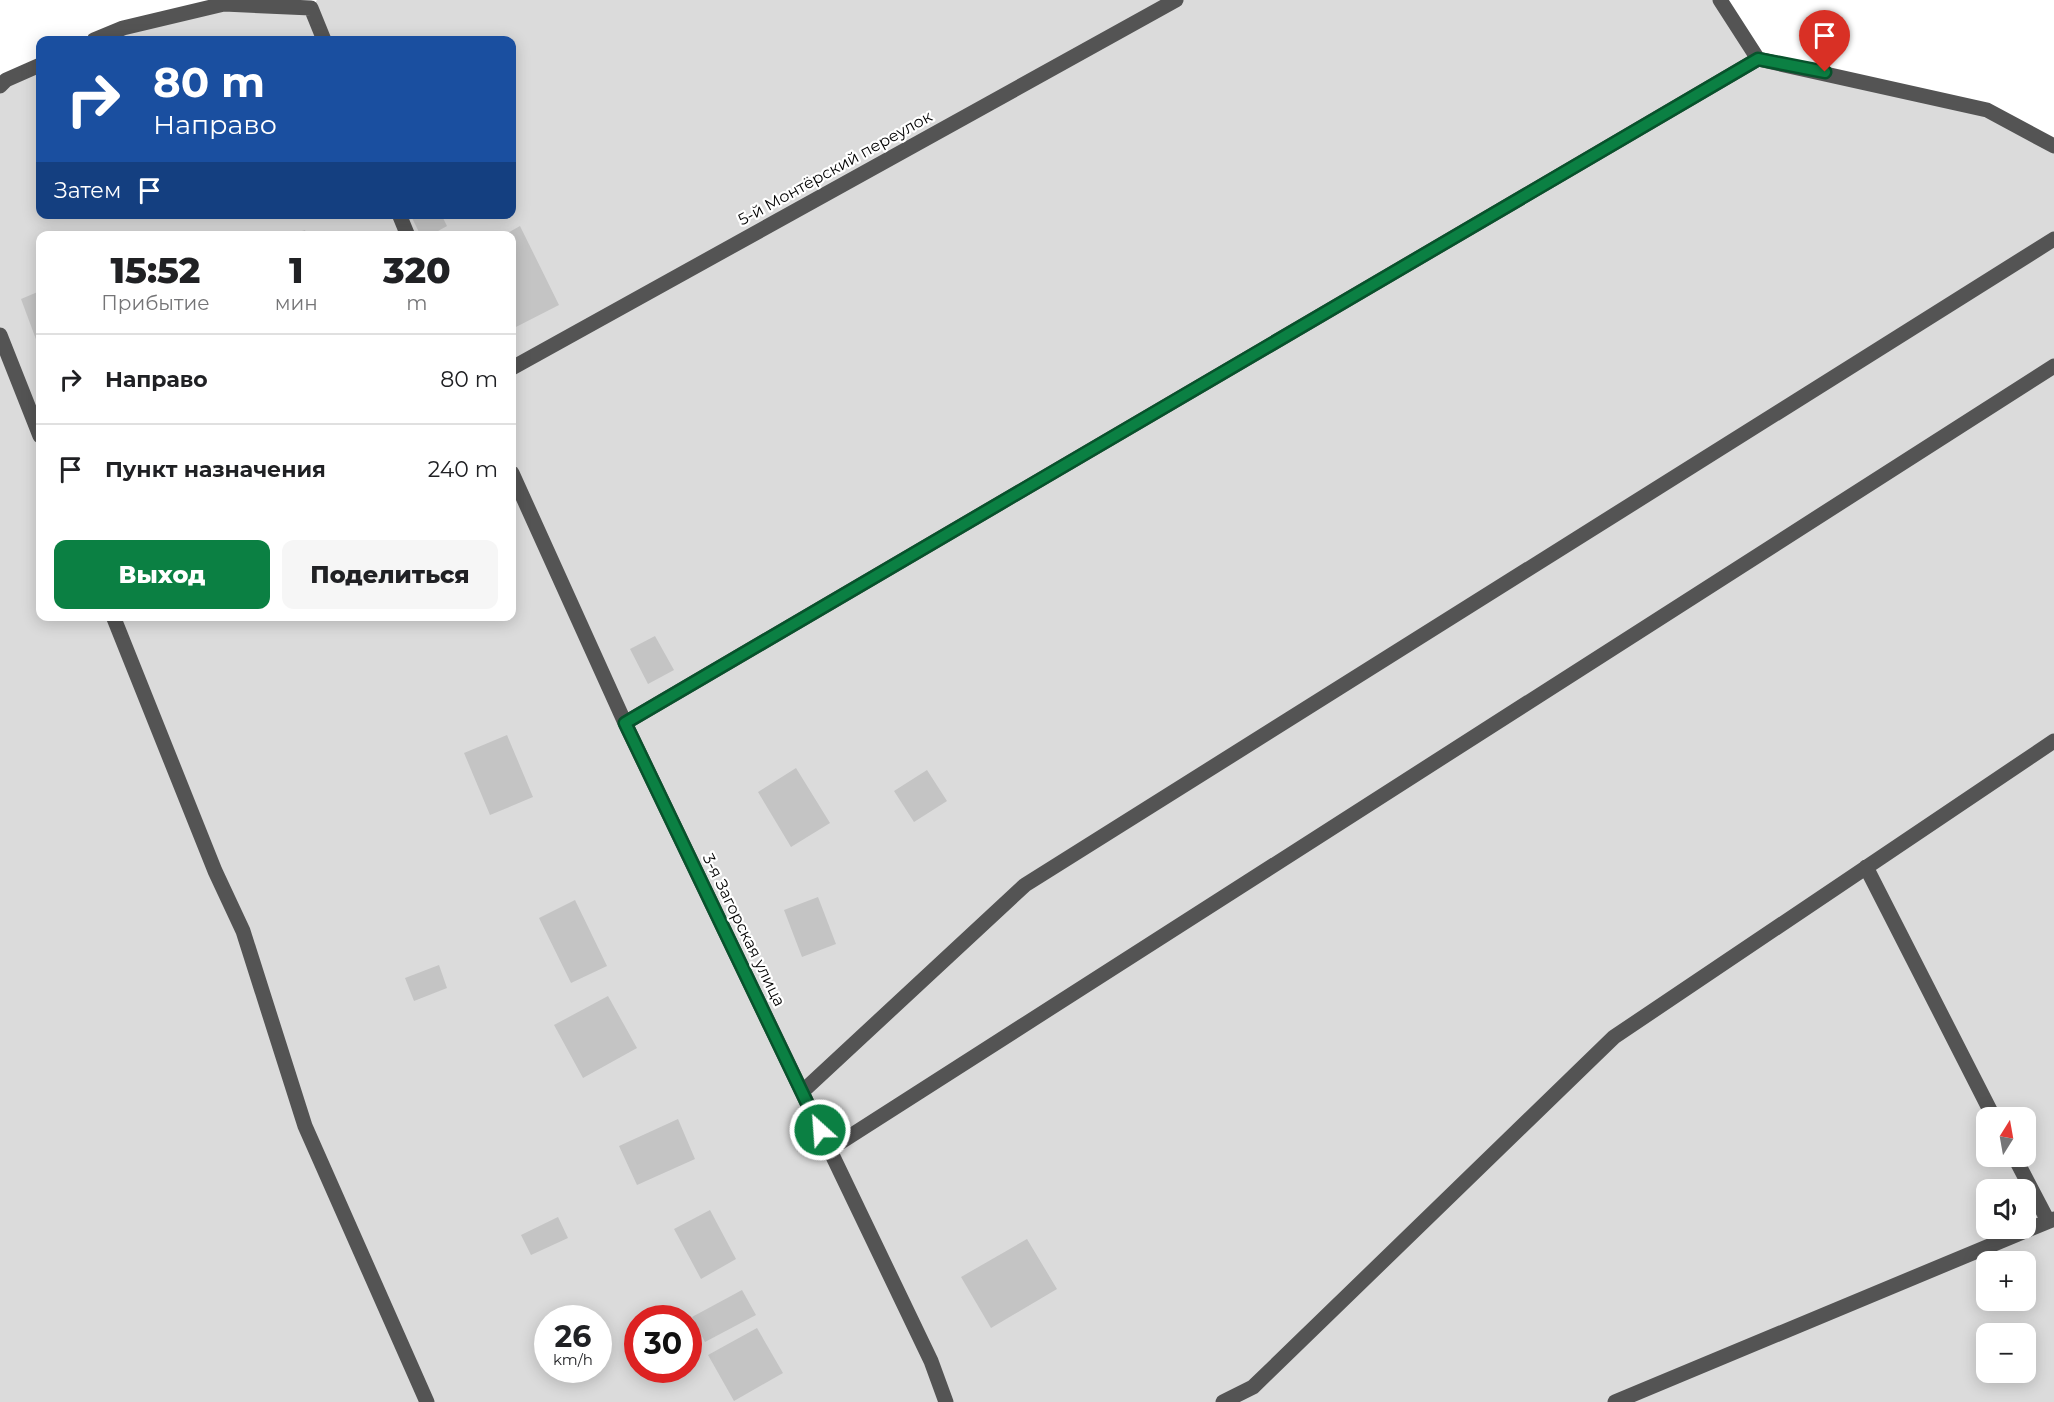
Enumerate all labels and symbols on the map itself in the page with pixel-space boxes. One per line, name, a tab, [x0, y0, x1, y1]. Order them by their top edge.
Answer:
pin	[1799, 10, 1850, 72]
street label: 5-й Монтёрский переулок	[735, 106, 936, 229]
street label: 3-я Загорская улица	[699, 851, 789, 1009]
position arrow	[788, 1098, 852, 1162]
north arrow	[1976, 1107, 2036, 1167]
speed limit sign: 30	[624, 1305, 702, 1383]

